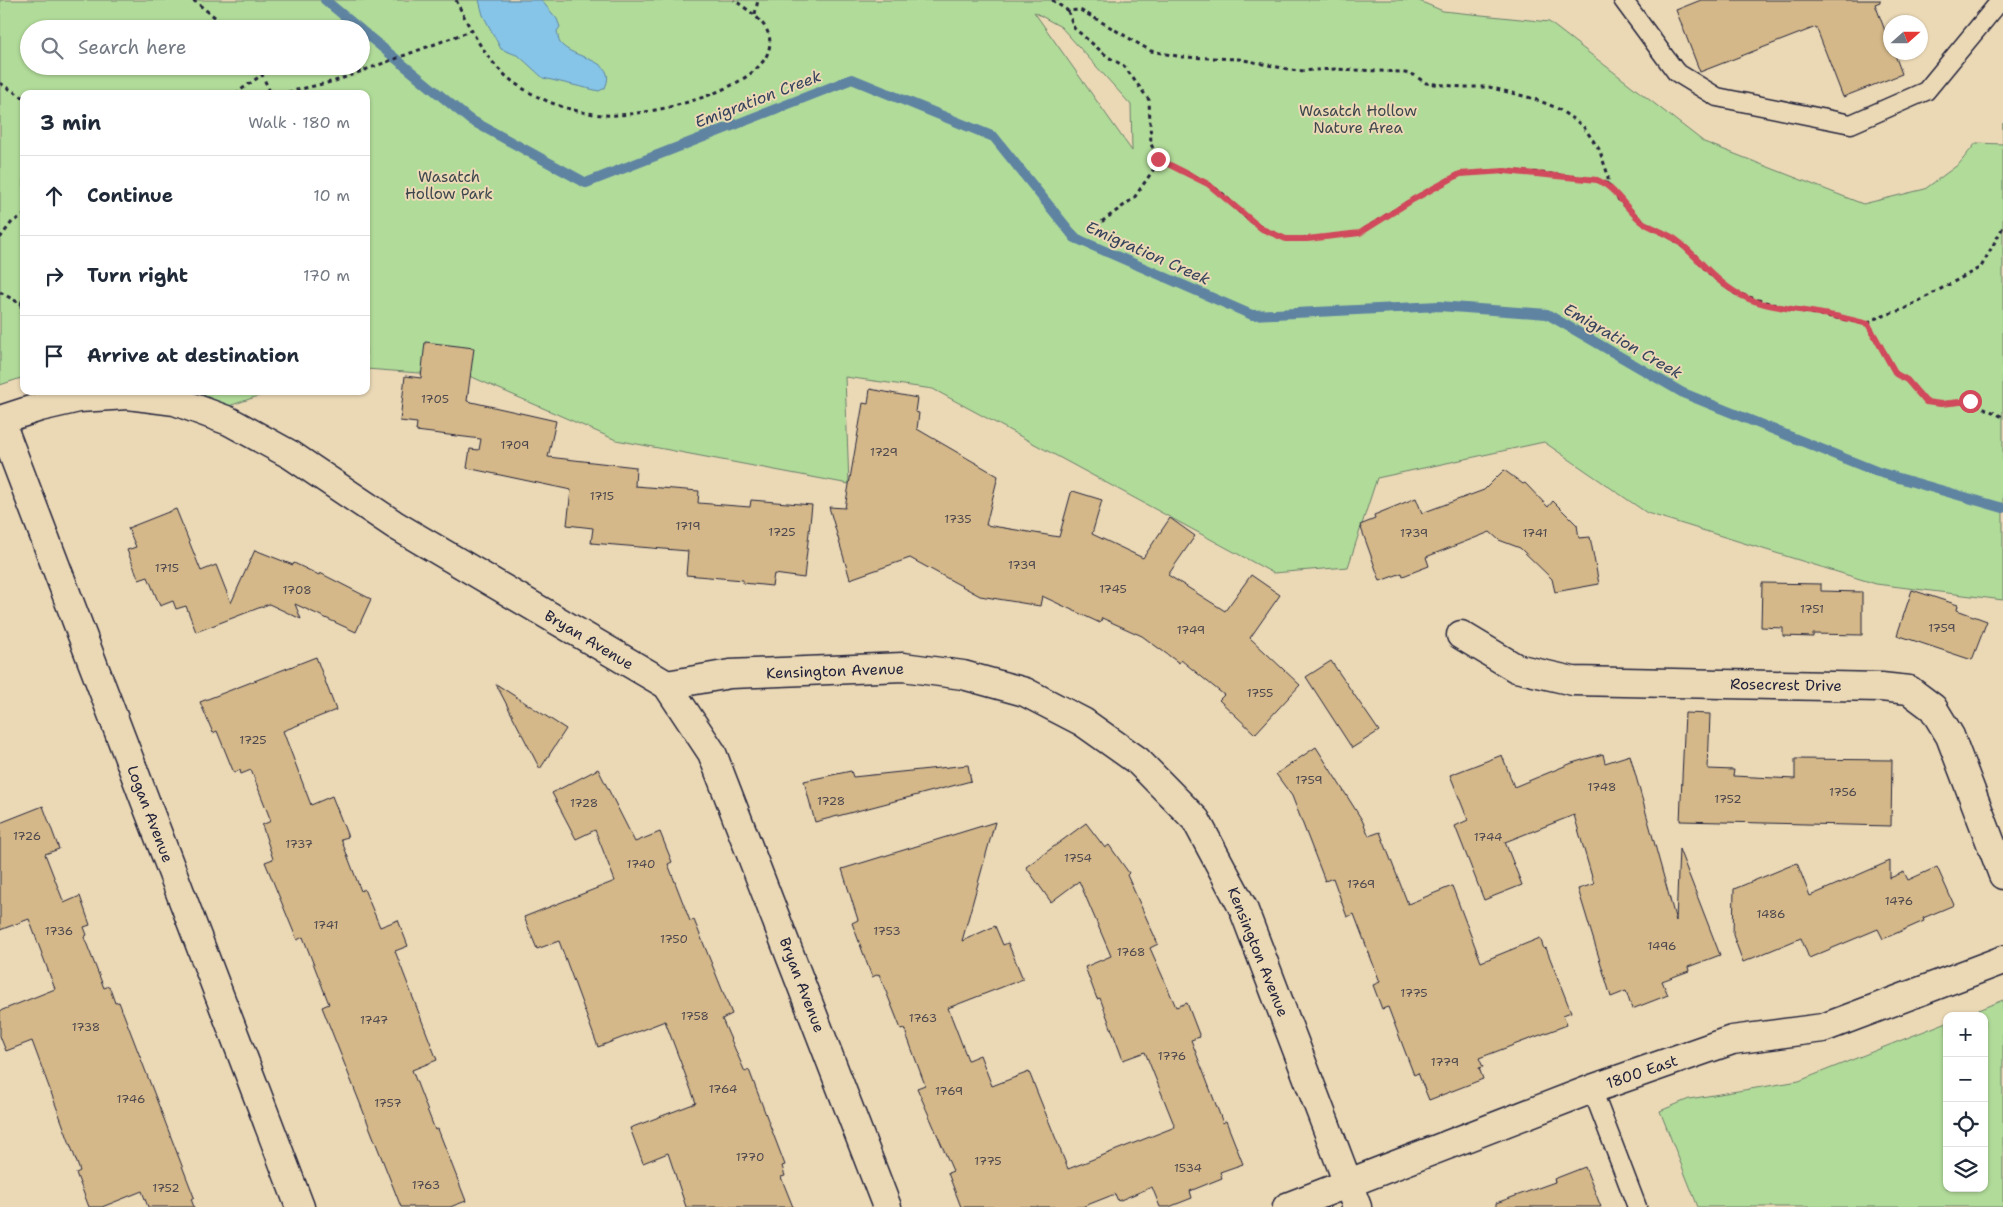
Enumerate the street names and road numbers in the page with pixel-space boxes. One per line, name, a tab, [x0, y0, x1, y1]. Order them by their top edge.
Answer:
street label: Bryan Avenue	[541, 606, 637, 674]
street label: Kensington Avenue	[766, 659, 904, 683]
street label: Rosecrest Drive	[1730, 674, 1842, 696]
street label: Logan Avenue	[122, 763, 178, 865]
street label: Kensington Avenue	[1223, 884, 1293, 1020]
street label: Bryan Avenue	[775, 935, 829, 1035]
street label: 1800 East	[1604, 1050, 1680, 1094]

